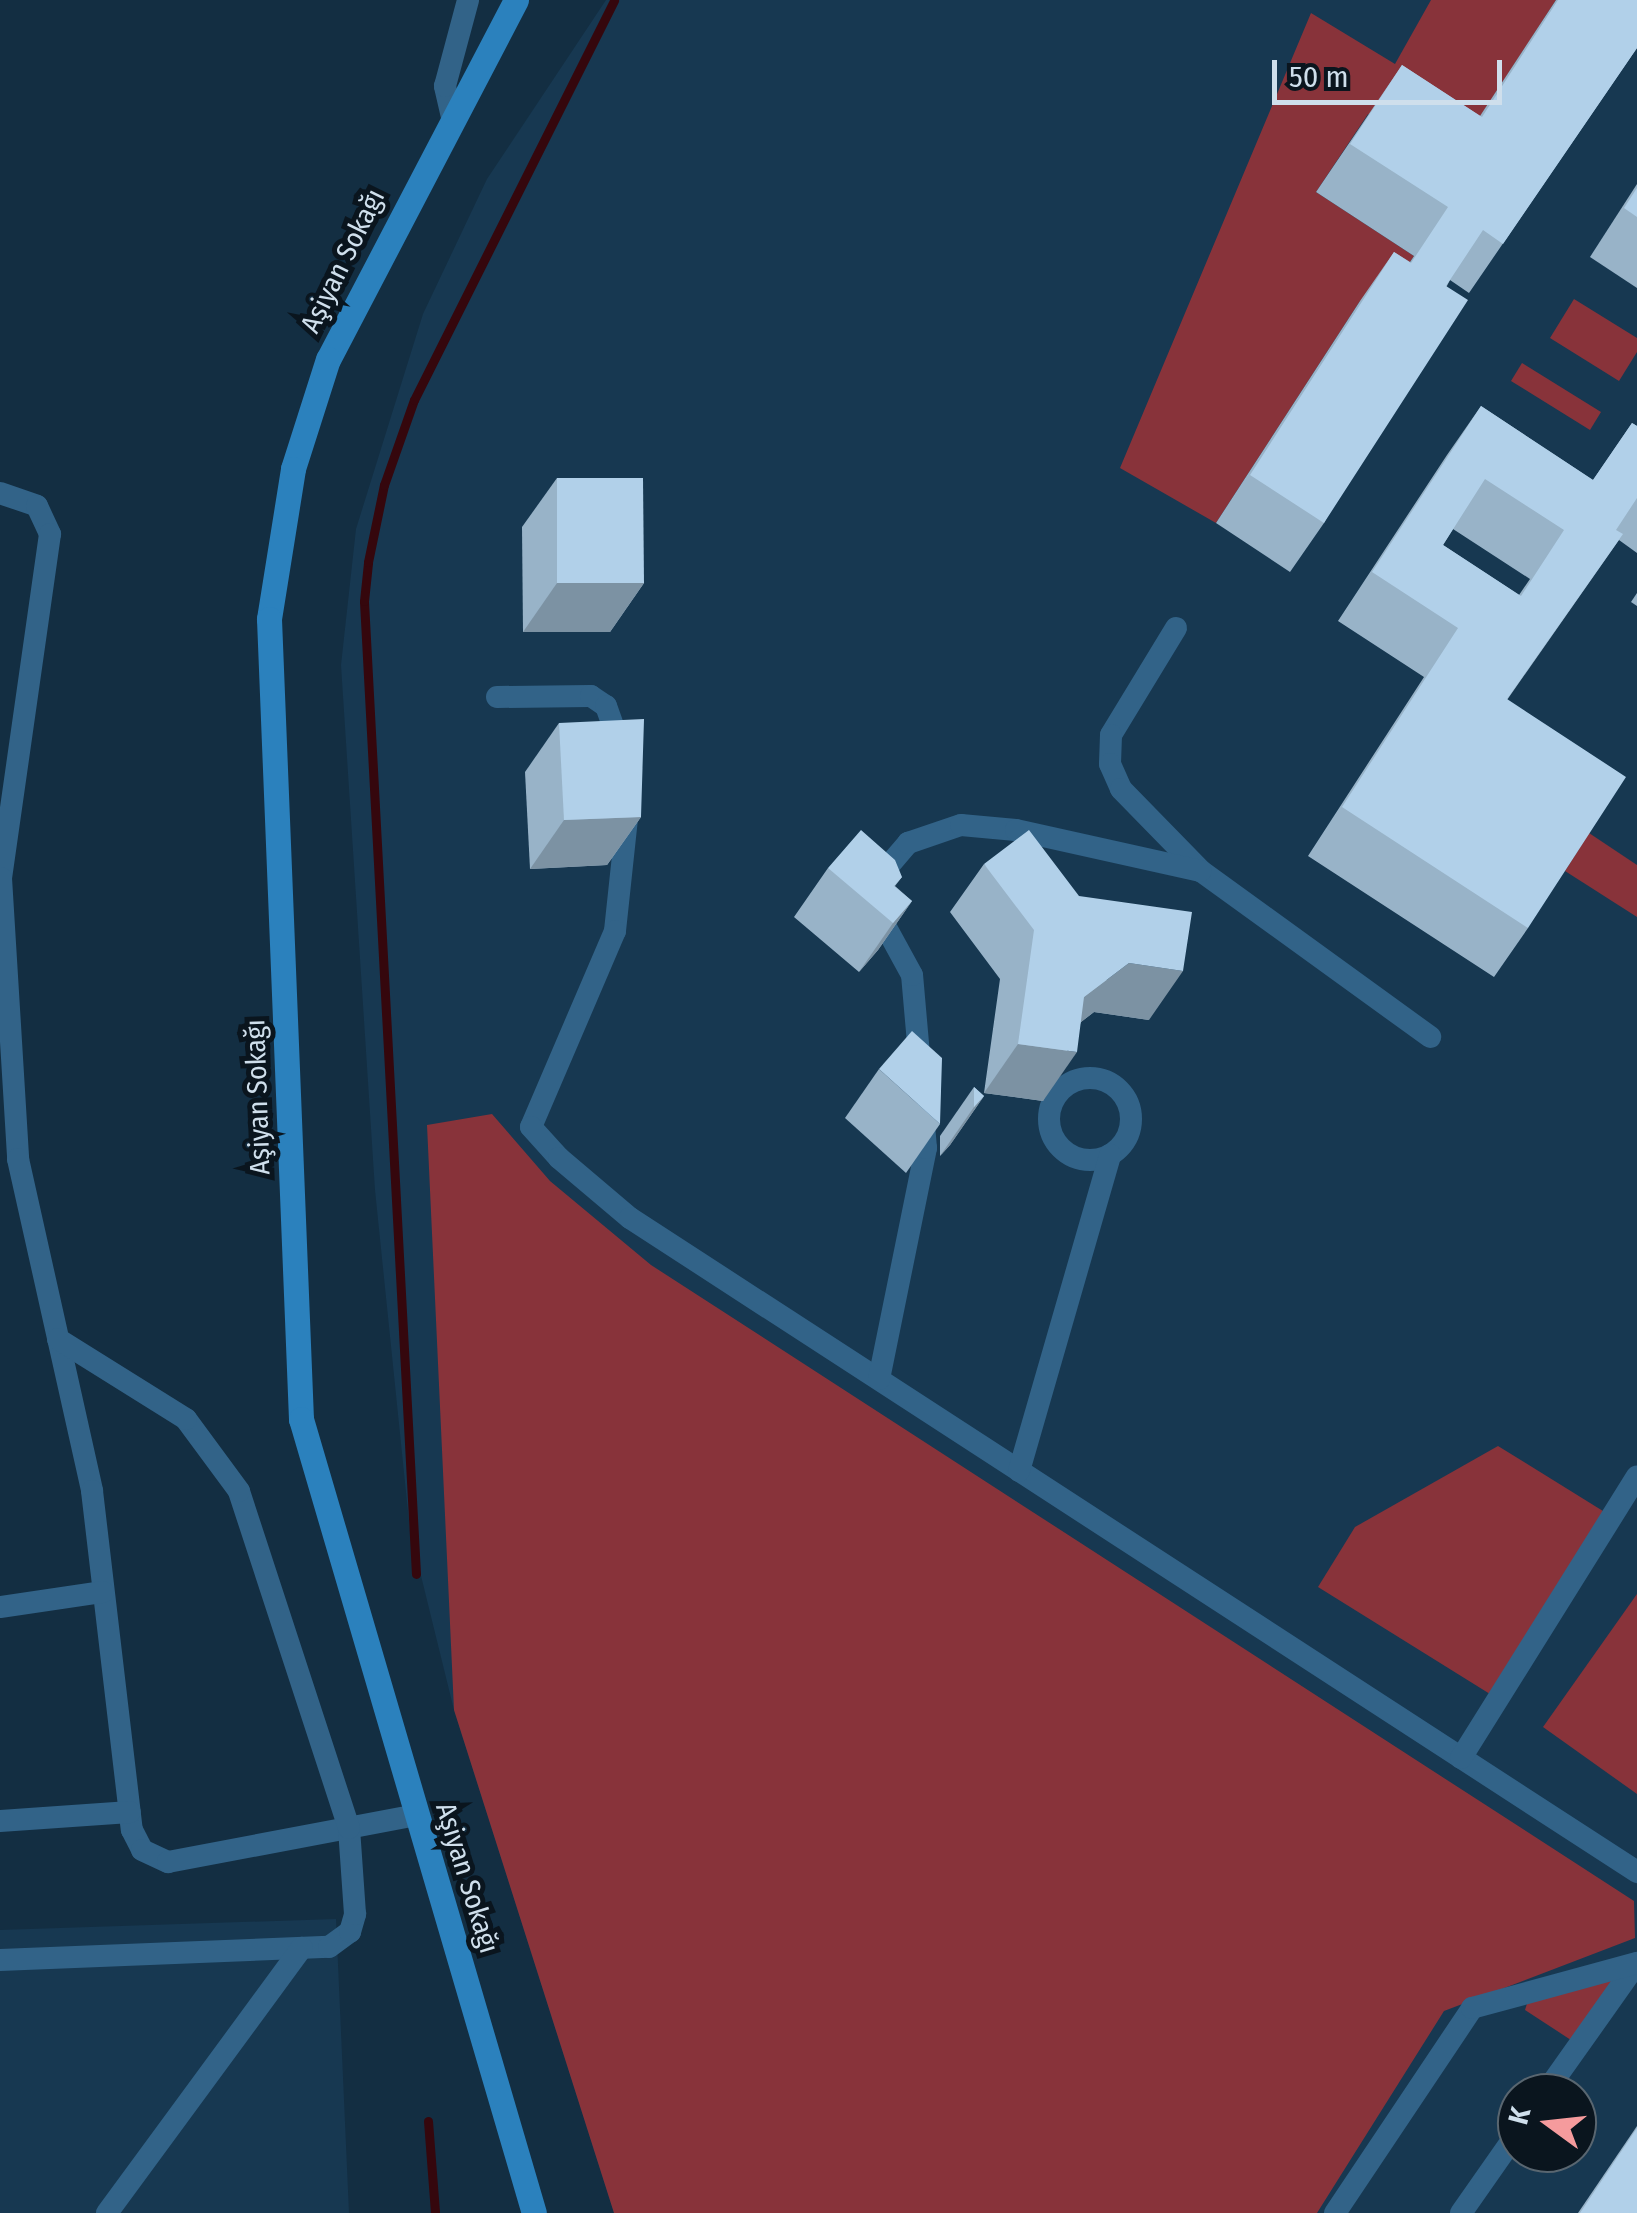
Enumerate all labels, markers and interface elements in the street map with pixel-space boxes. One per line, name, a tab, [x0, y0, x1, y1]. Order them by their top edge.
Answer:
scale bar	[1277, 40, 1507, 102]
text: 50 m	[1289, 59, 1349, 95]
street label: Aşiyan Sokağı	[294, 184, 392, 338]
street label: Aşiyan Sokağı	[238, 1019, 278, 1175]
street label: Aşiyan Sokağı	[428, 1799, 506, 1957]
north arrow	[1497, 2073, 1597, 2173]
text: K	[1501, 2103, 1538, 2128]

